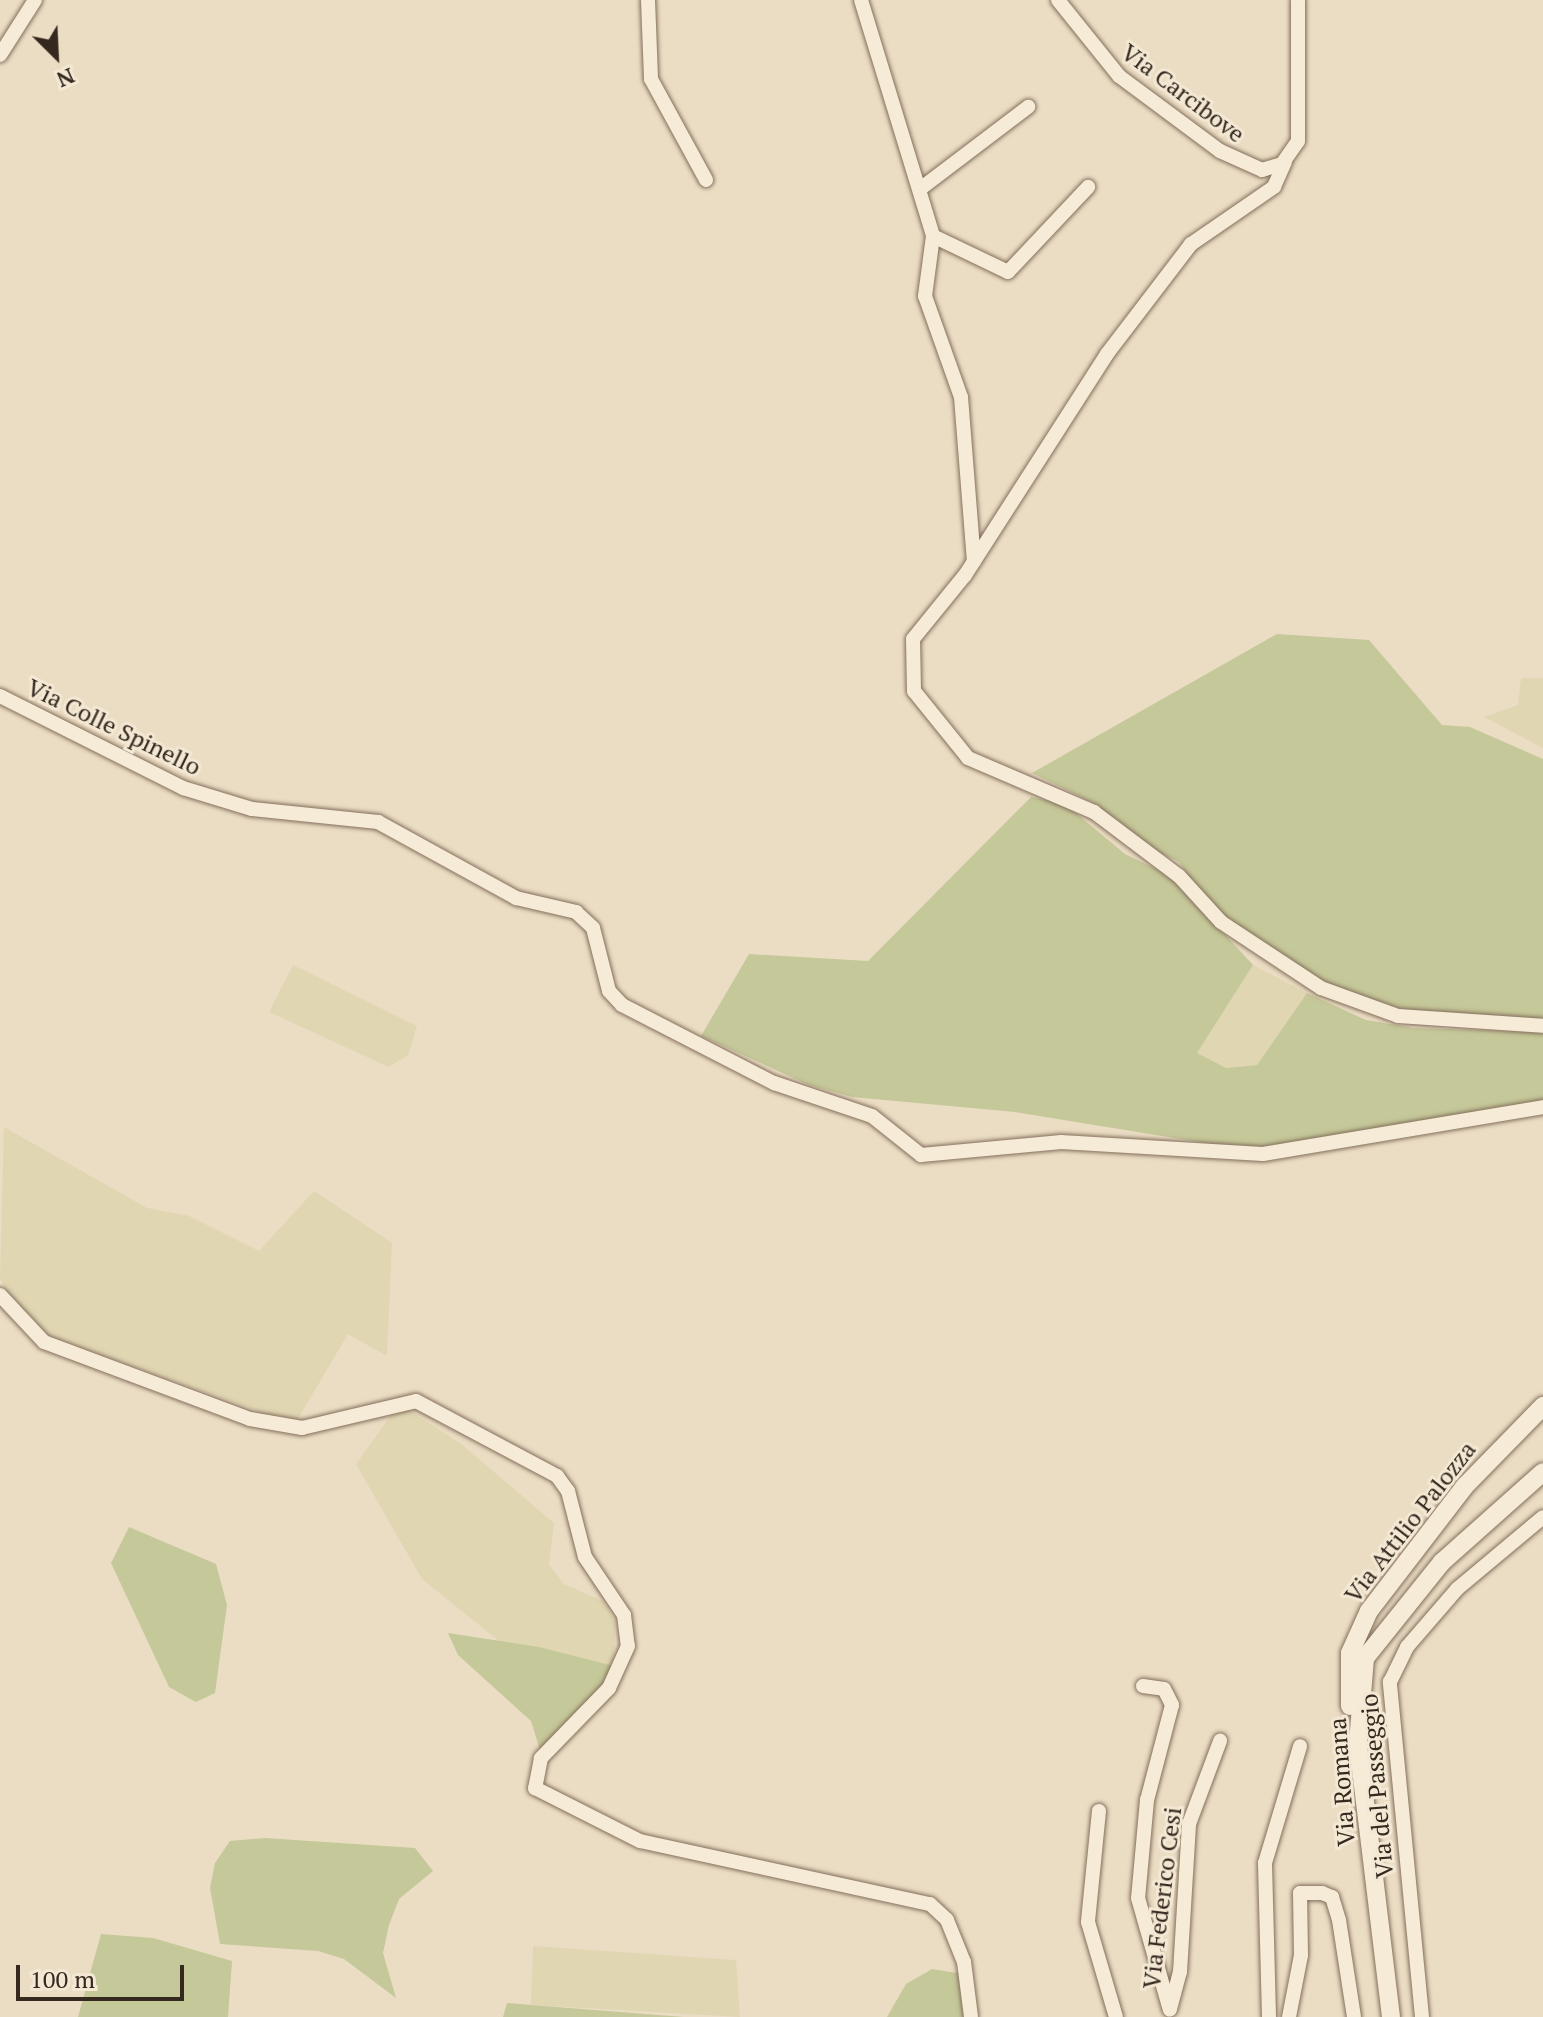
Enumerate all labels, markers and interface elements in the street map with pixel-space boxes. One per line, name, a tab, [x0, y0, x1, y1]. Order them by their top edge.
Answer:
north arrow	[16, 16, 96, 96]
street label: Via Carcibove	[1116, 37, 1250, 149]
text: N	[52, 62, 79, 95]
street label: Via Colle Spinello	[22, 672, 206, 782]
street label: Via Attilio Palozza	[1338, 1436, 1482, 1608]
street label: Via del Passeggio	[1355, 1693, 1399, 1879]
street label: Via Romana	[1323, 1717, 1361, 1847]
street label: Via Federico Cesi	[1137, 1805, 1187, 1991]
scale bar	[20, 1949, 188, 1999]
text: 100 m	[30, 1963, 95, 1995]

